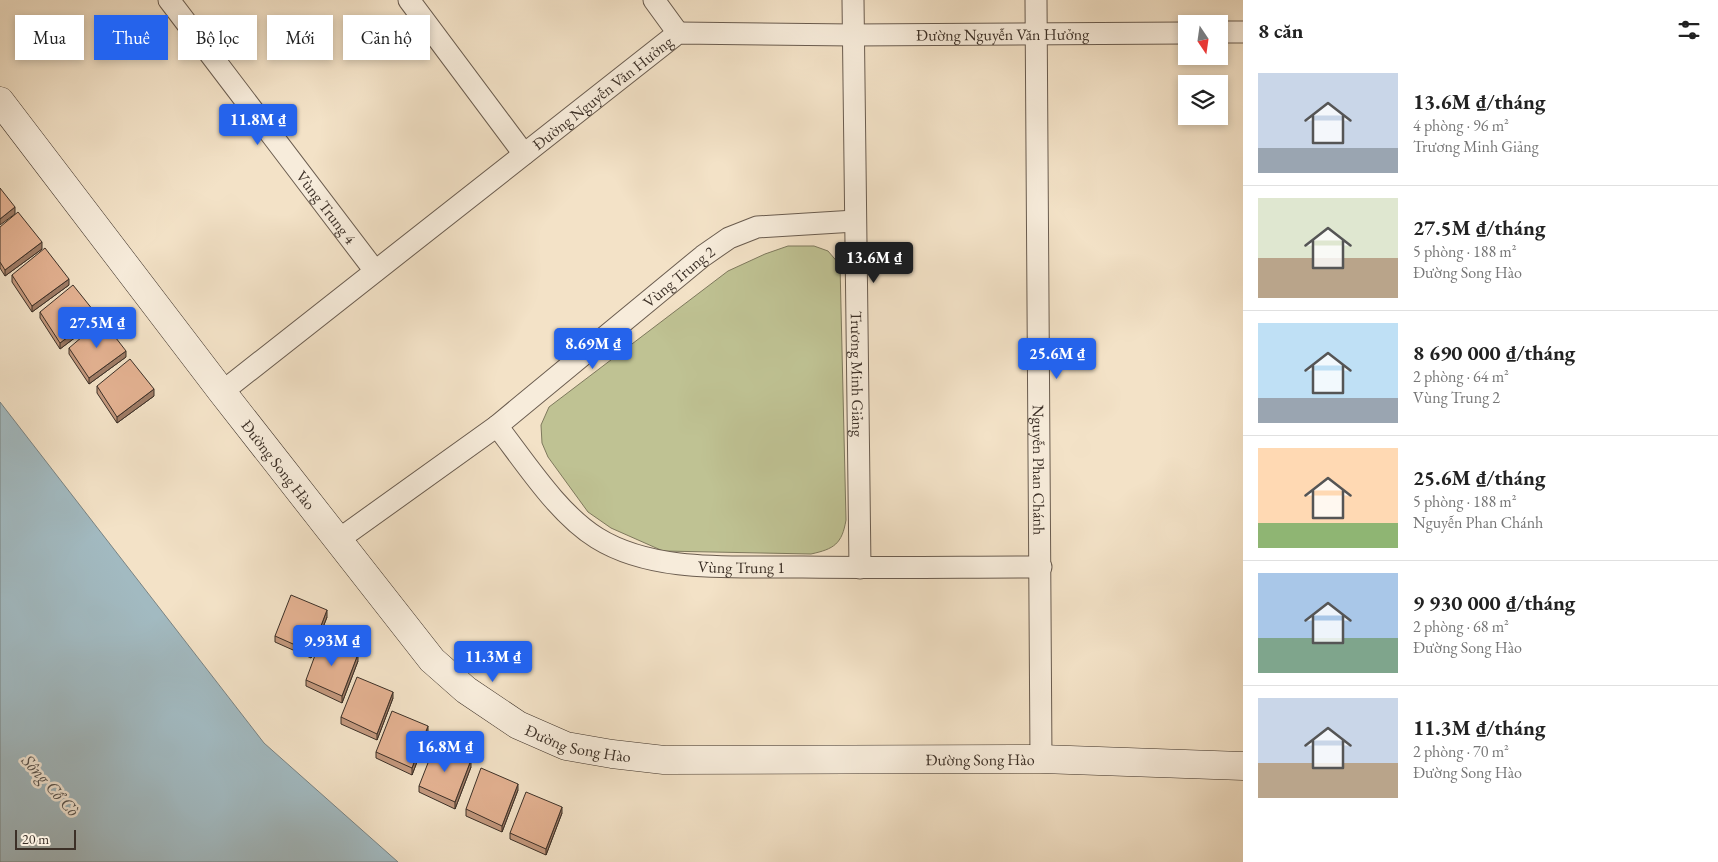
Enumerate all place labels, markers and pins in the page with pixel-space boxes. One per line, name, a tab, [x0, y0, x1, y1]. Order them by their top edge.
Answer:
pin: 11.8M ₫	[212, 104, 304, 146]
pin: 13.6M ₫	[828, 242, 920, 284]
pin: 27.5M ₫	[51, 306, 143, 349]
pin: 8.69M ₫	[547, 328, 639, 370]
pin: 25.6M ₫	[1011, 338, 1103, 380]
pin: 9.93M ₫	[286, 624, 378, 667]
pin: 11.3M ₫	[447, 640, 539, 683]
pin: 16.8M ₫	[399, 730, 491, 773]

